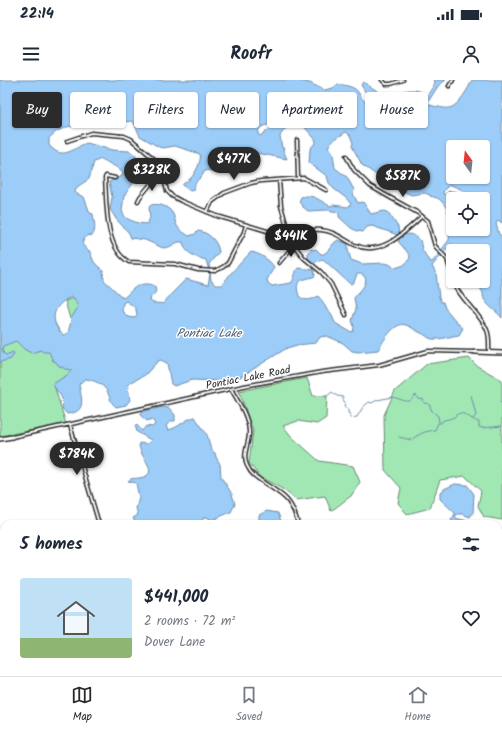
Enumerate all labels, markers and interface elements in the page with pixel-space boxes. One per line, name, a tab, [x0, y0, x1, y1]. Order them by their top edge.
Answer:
text: 22:14	[20, 2, 54, 26]
text: Roofr	[230, 40, 272, 69]
icon: menu	[20, 43, 42, 65]
icon: person	[460, 43, 482, 65]
chip: Buy	[12, 92, 62, 128]
chip: Rent	[70, 92, 126, 128]
chip: Filters	[134, 92, 198, 128]
chip: New	[206, 92, 259, 128]
chip: Apartment	[267, 92, 357, 128]
chip: House	[365, 92, 428, 128]
north arrow	[446, 140, 490, 184]
map controls	[446, 140, 490, 288]
pin: $477K	[206, 147, 262, 181]
text: $477K	[217, 149, 251, 170]
pin: $328K	[124, 158, 180, 192]
text: $328K	[133, 160, 171, 181]
pin: $587K	[375, 164, 431, 198]
text: $587K	[385, 166, 421, 187]
button: locate	[446, 192, 490, 236]
pin: $441K	[263, 224, 319, 258]
text: $441K	[274, 226, 308, 247]
button: layers	[446, 244, 490, 288]
water label: Pontiac Lake	[177, 324, 243, 343]
street label: Pontiac Lake Road	[204, 361, 293, 395]
pin: $784K	[49, 442, 105, 476]
text: $784K	[59, 444, 95, 465]
text: 5 homes	[20, 531, 83, 558]
icon: filters	[460, 533, 482, 555]
text: $441,000	[144, 584, 208, 611]
icon: home	[52, 594, 100, 642]
icon: heart	[460, 607, 482, 629]
text: 2 rooms · 72 m²	[144, 611, 235, 632]
text: Dover Lane	[144, 632, 205, 653]
tab: Map	[71, 684, 93, 726]
tab: Saved	[236, 684, 262, 726]
tab: Home	[405, 684, 431, 726]

